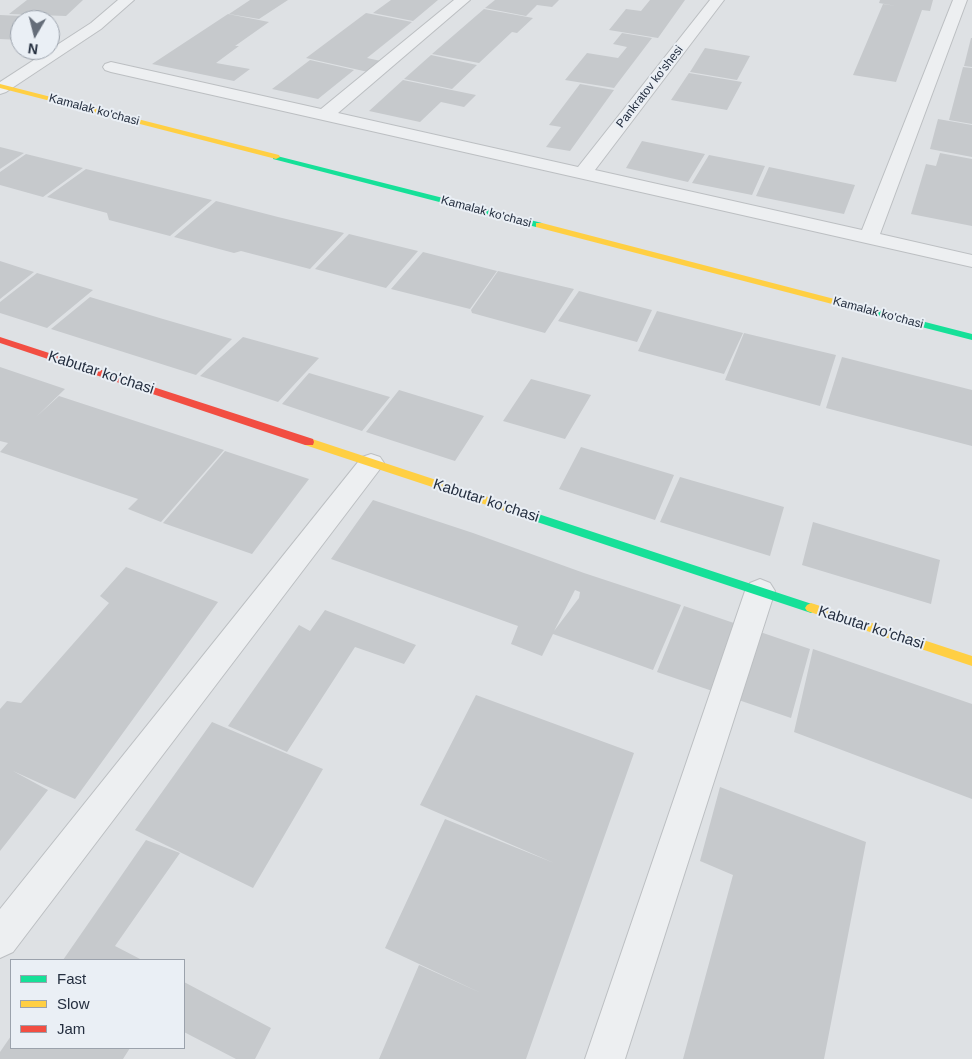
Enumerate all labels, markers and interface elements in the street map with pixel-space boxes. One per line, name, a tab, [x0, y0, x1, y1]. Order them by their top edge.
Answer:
north arrow	[10, 10, 60, 60]
text: N	[27, 40, 39, 57]
street label: Pankratov ko'shesi	[613, 43, 687, 131]
street label: Kamalak ko'chasi	[47, 91, 141, 129]
street label: Kamalak ko'chasi	[439, 193, 533, 231]
street label: Kamalak ko'chasi	[831, 294, 925, 332]
street label: Kabutar ko'chasi	[46, 347, 156, 399]
street label: Kabutar ko'chasi	[431, 475, 541, 527]
street label: Kabutar ko'chasi	[816, 602, 926, 654]
legend	[10, 959, 185, 1049]
text: Fast	[57, 970, 86, 987]
text: Slow	[57, 995, 90, 1012]
text: Jam	[57, 1020, 85, 1037]

